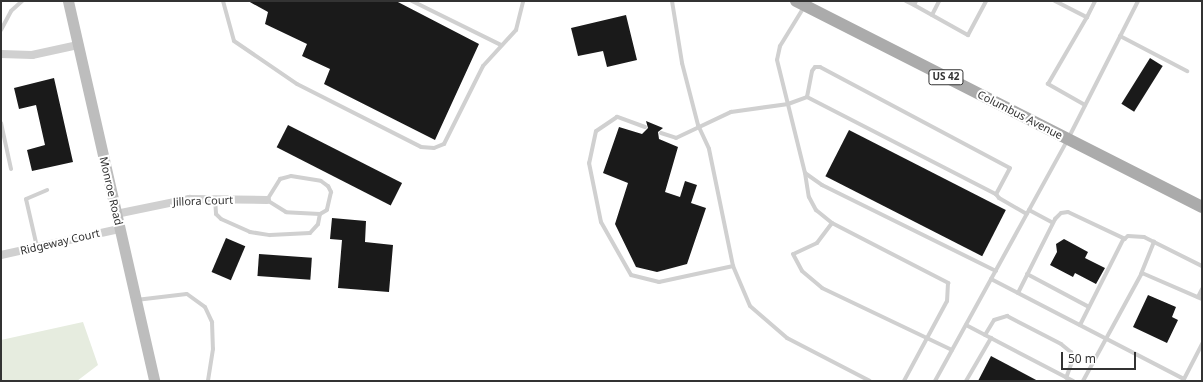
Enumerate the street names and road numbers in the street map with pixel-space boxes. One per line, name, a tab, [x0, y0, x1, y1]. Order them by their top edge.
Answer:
road number: US 42	[928, 69, 964, 85]
street label: Columbus Avenue	[975, 88, 1065, 142]
street label: Monroe Road	[97, 155, 125, 227]
street label: Jillora Court	[173, 193, 233, 209]
street label: Ridgeway Court	[19, 226, 101, 258]

